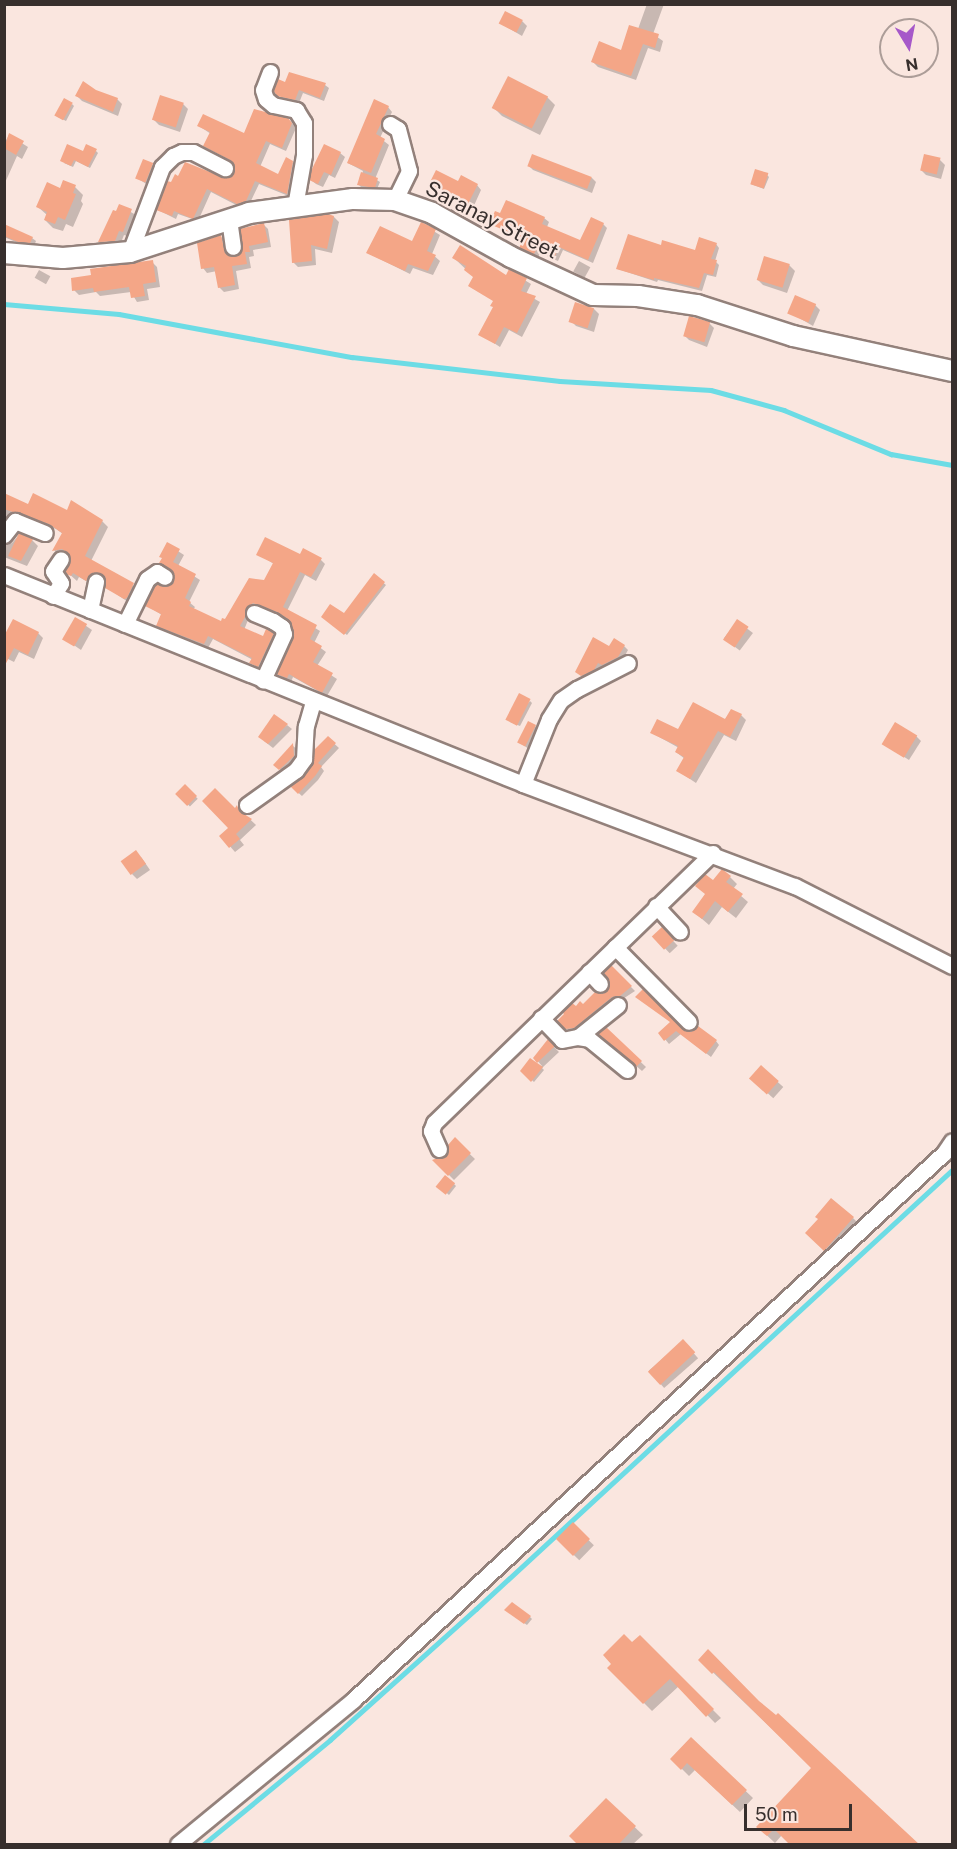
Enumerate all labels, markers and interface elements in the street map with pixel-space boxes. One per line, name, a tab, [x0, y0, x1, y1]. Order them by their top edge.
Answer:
north arrow	[879, 18, 939, 78]
text: N	[904, 54, 920, 75]
street label: Saranay Street	[421, 176, 563, 264]
scale bar	[747, 1792, 855, 1830]
text: 50 m	[755, 1804, 798, 1825]

